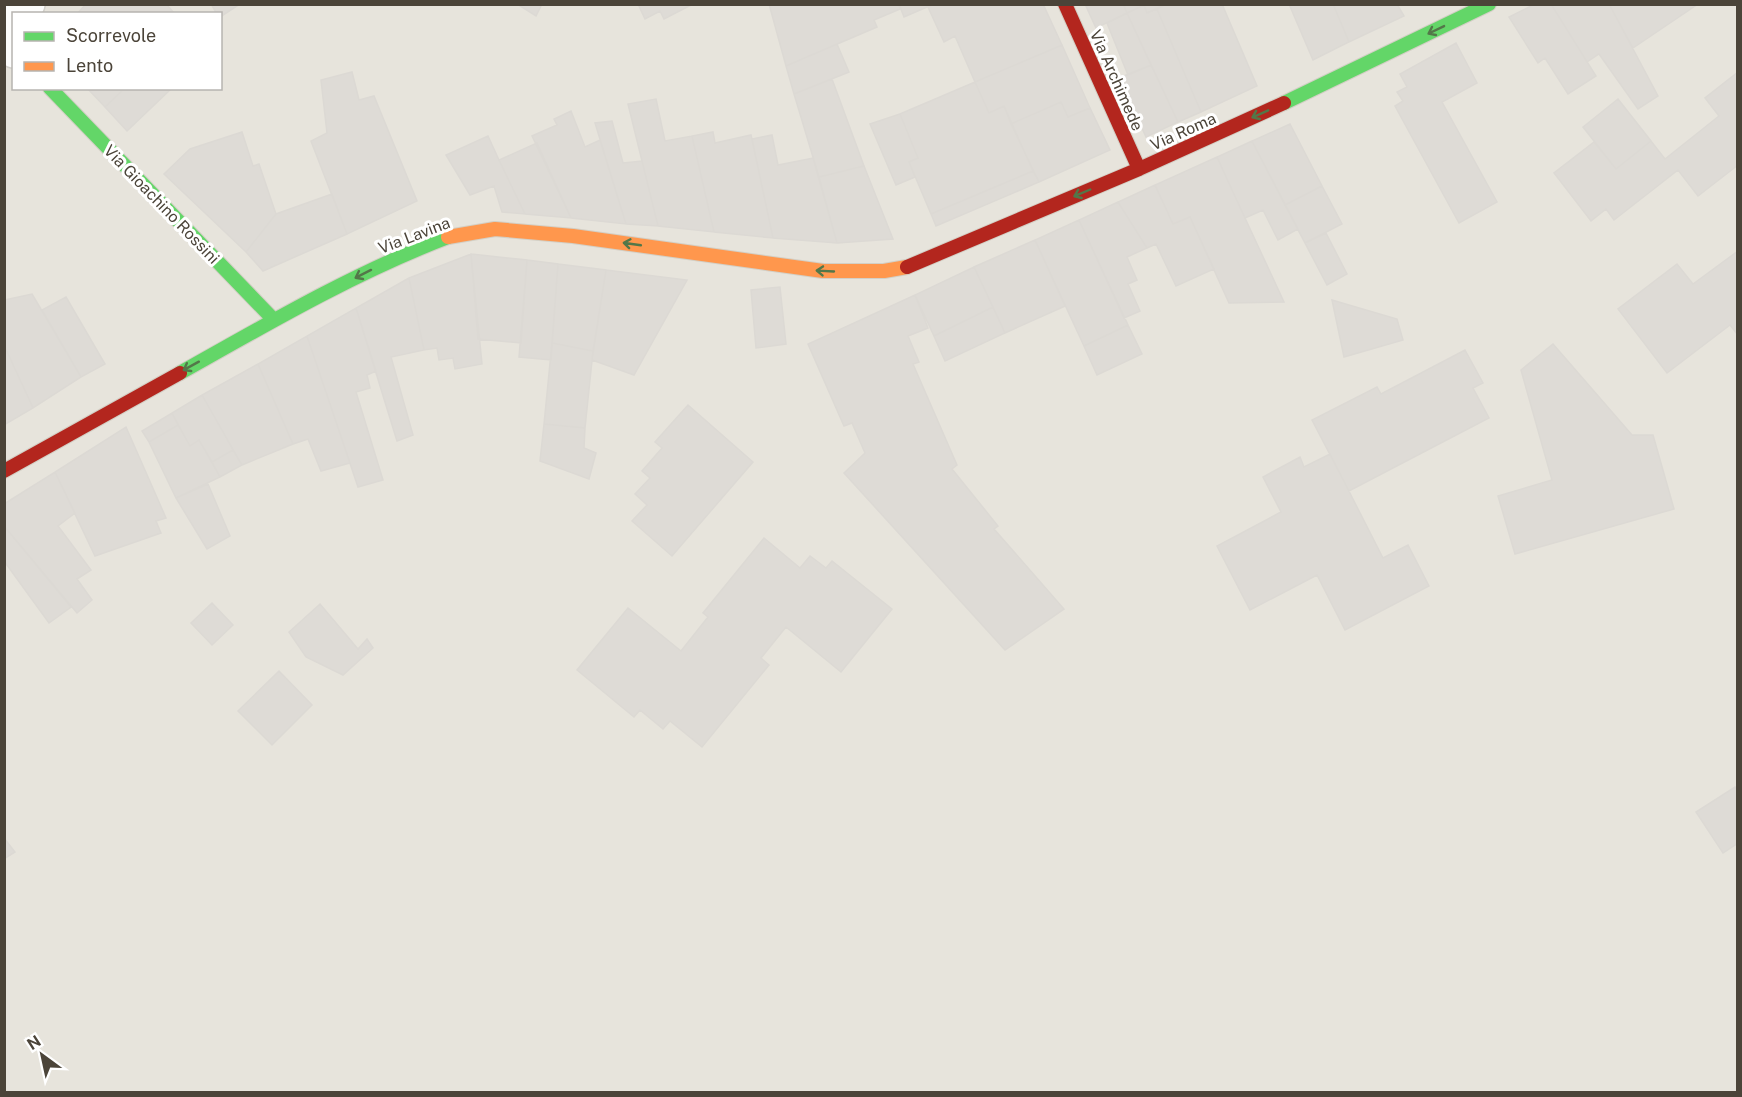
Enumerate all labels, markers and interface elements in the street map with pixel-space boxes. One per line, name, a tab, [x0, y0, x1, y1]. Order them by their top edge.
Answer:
legend	[12, 12, 222, 90]
text: Scorrevole	[66, 25, 156, 46]
one-way arrow	[1428, 25, 1446, 36]
street label: Via Archimede	[1086, 27, 1147, 134]
text: Lento	[66, 55, 113, 76]
one-way arrow	[1251, 108, 1269, 120]
street label: Via Roma	[1147, 109, 1219, 154]
street label: Via Gioachino Rossini	[100, 141, 223, 268]
one-way arrow	[1073, 188, 1092, 199]
street label: Via Lavina	[376, 213, 453, 258]
one-way arrow	[623, 239, 643, 250]
one-way arrow	[816, 265, 836, 276]
one-way arrow	[354, 269, 372, 281]
one-way arrow	[183, 360, 200, 372]
north arrow	[12, 1025, 72, 1085]
text: N	[24, 1031, 45, 1054]

